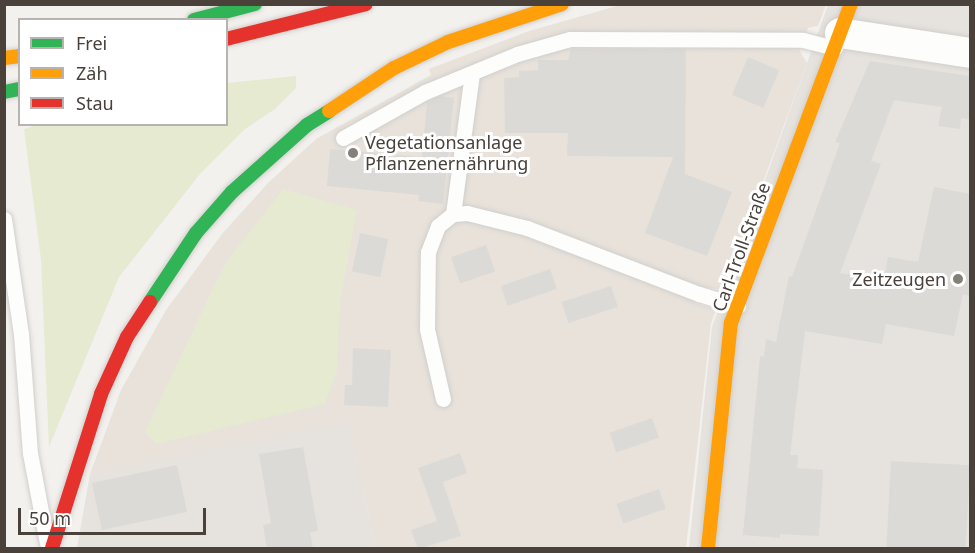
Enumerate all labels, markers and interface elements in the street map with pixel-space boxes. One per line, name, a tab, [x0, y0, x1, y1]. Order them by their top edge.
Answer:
legend	[18, 18, 228, 126]
text: Frei	[76, 31, 107, 55]
text: Zäh	[76, 61, 108, 85]
text: Stau	[76, 91, 114, 115]
place label: Vegetationsanlage Pflanzenernährung	[365, 132, 528, 174]
marker: Vegetationsanlage Pflanzenernährung	[346, 146, 360, 160]
street label: Carl-Troll-Straße	[708, 179, 774, 315]
place label: Zeitzeugen	[852, 268, 946, 290]
marker: Zeitzeugen	[951, 272, 965, 286]
scale bar	[21, 496, 208, 534]
text: 50 m	[29, 506, 71, 530]

